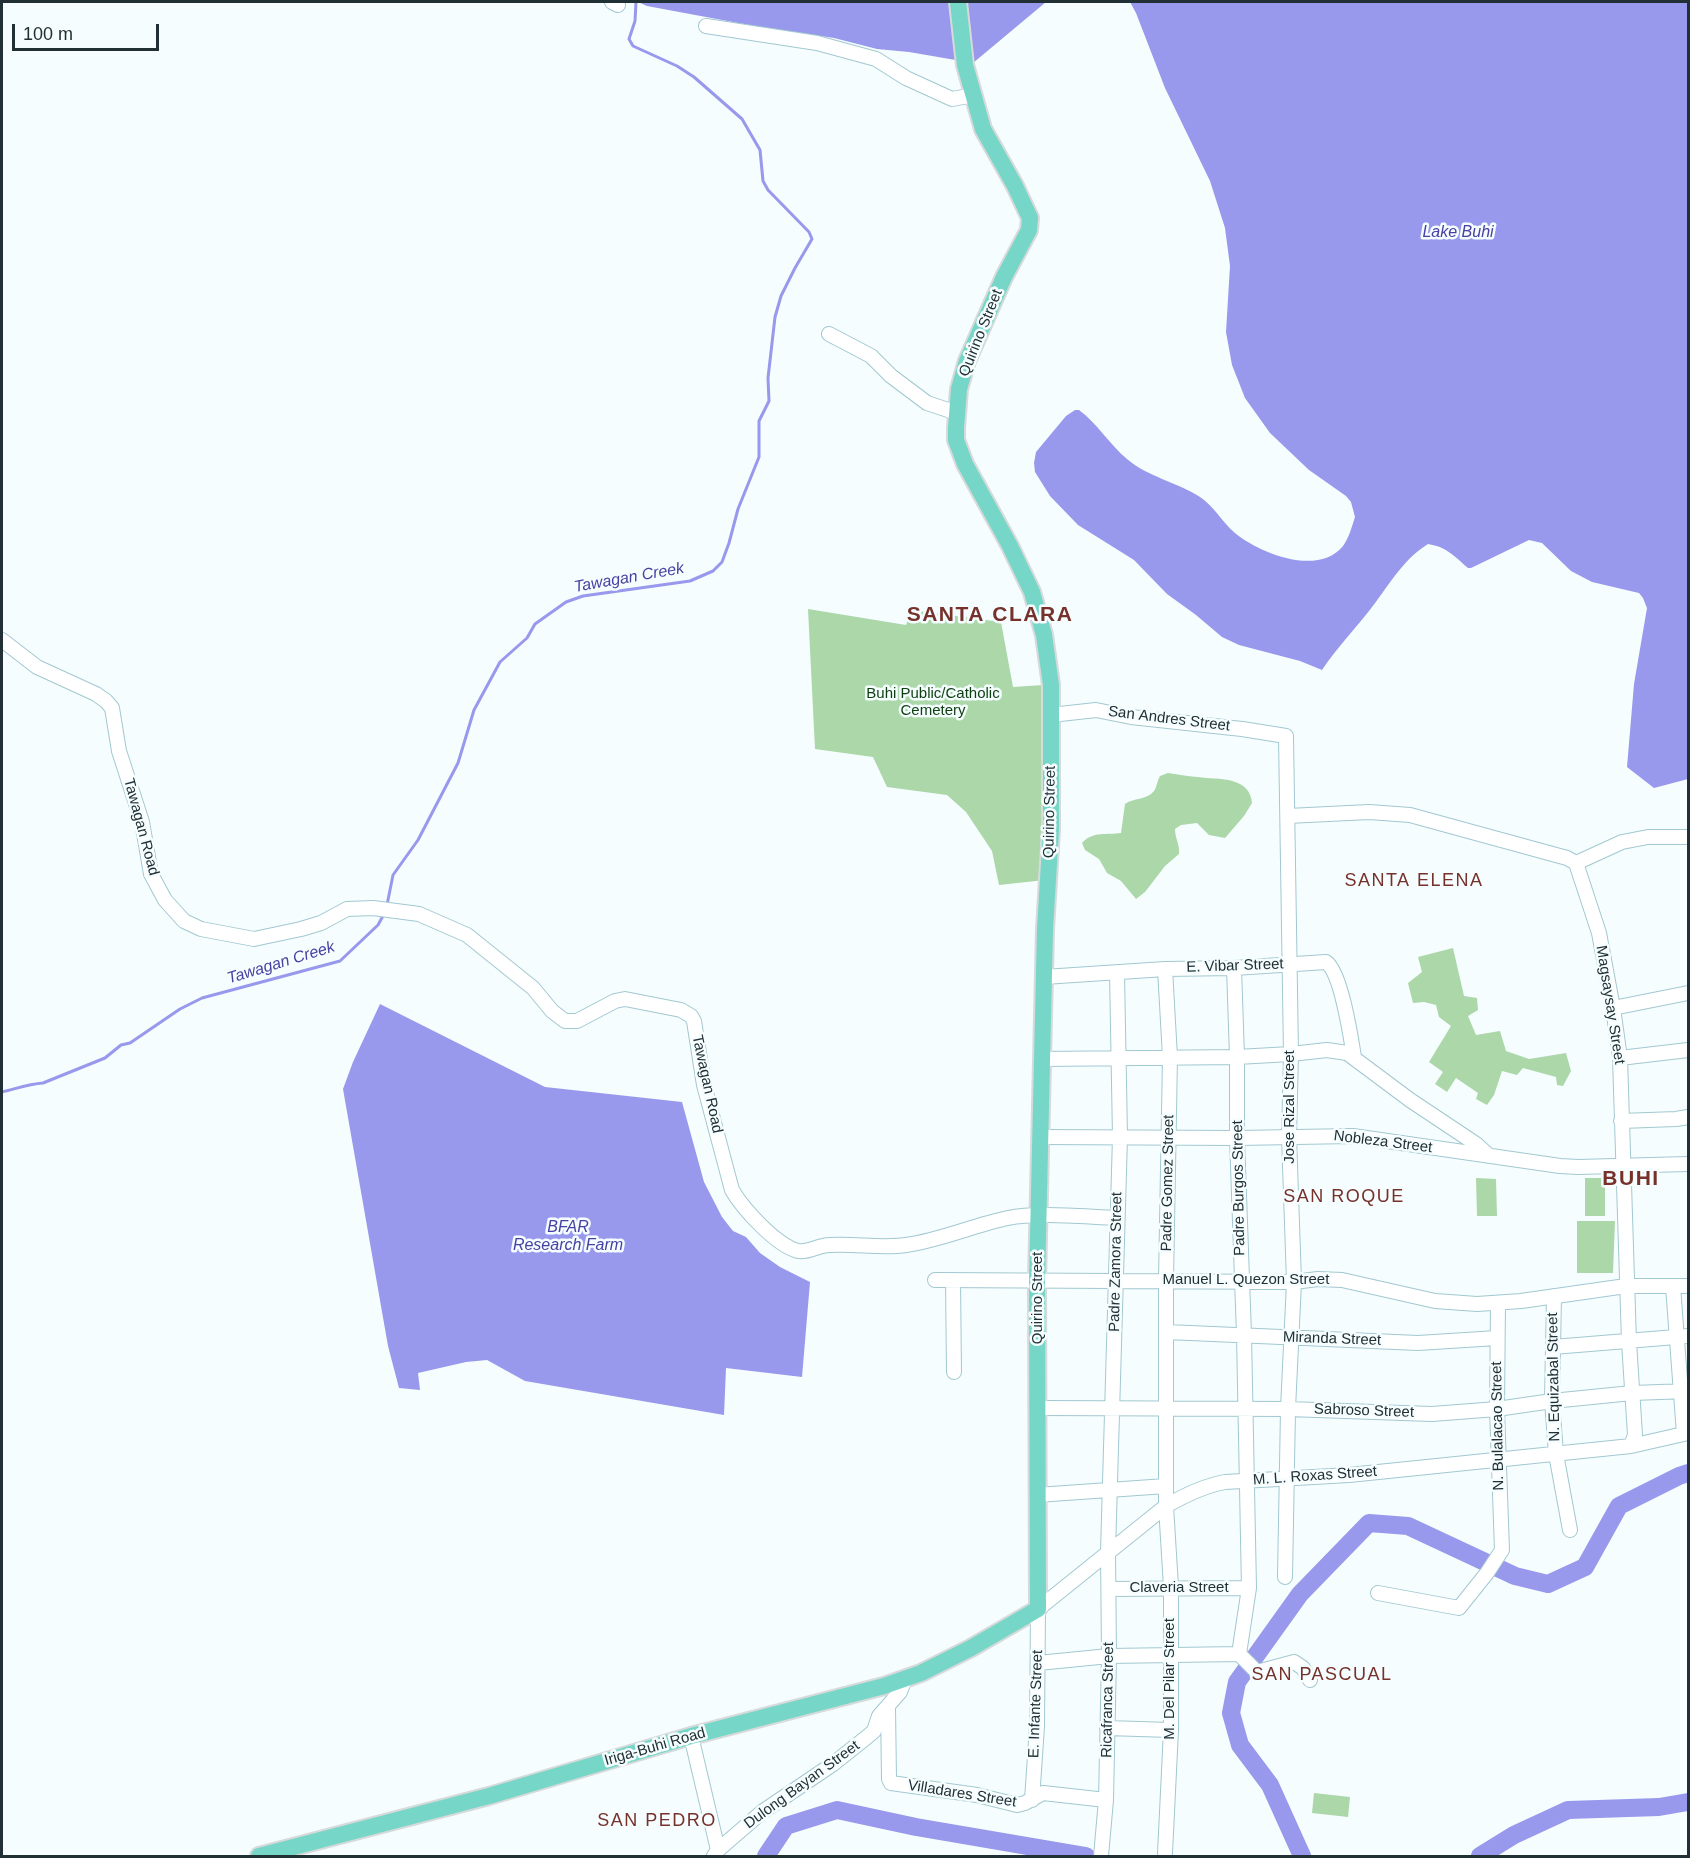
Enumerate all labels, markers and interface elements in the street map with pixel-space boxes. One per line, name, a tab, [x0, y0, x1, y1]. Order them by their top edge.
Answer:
scale bar	[15, 12, 162, 50]
text: 100 m	[23, 24, 73, 44]
water label: Lake Buhi	[1422, 223, 1494, 243]
street label: Quirino Street	[955, 287, 1007, 379]
water label: Tawagan Creek	[572, 559, 686, 597]
district label: SANTA CLARA	[907, 602, 1073, 628]
park label: Buhi Public/Catholic Cemetery	[866, 685, 1000, 720]
street label: San Andres Street	[1107, 703, 1231, 735]
street label: Quirino Street	[1040, 766, 1060, 858]
street label: Tawagan Road	[119, 776, 163, 878]
district label: SANTA ELENA	[1344, 870, 1484, 892]
water label: Tawagan Creek	[225, 938, 337, 988]
street label: Magsaysay Street	[1592, 944, 1628, 1066]
street label: E. Vibar Street	[1186, 955, 1284, 977]
street label: Tawagan Road	[688, 1033, 726, 1135]
street label: Jose Rizal Street	[1281, 1050, 1299, 1164]
street label: Padre Gomez Street	[1158, 1114, 1178, 1252]
street label: Padre Burgos Street	[1229, 1120, 1249, 1256]
street label: Nobleza Street	[1333, 1127, 1433, 1157]
district label: BUHI	[1602, 1166, 1660, 1192]
district label: SAN ROQUE	[1283, 1186, 1405, 1208]
street label: Padre Zamora Street	[1106, 1192, 1126, 1332]
water label: BFAR Research Farm	[513, 1218, 623, 1256]
street label: Quirino Street	[1029, 1252, 1047, 1344]
street label: Manuel L. Quezon Street	[1163, 1271, 1329, 1289]
street label: N. Equizabal Street	[1544, 1312, 1564, 1442]
street label: Miranda Street	[1283, 1328, 1381, 1350]
street label: N. Bulalacao Street	[1488, 1361, 1508, 1491]
street label: Sabroso Street	[1314, 1400, 1414, 1422]
street label: M. L. Roxas Street	[1252, 1463, 1378, 1489]
street label: Claveria Street	[1129, 1579, 1229, 1597]
street label: M. Del Pilar Street	[1161, 1618, 1179, 1740]
street label: Ricafranca Street	[1098, 1642, 1118, 1758]
street label: E. Infante Street	[1025, 1650, 1047, 1758]
district label: SAN PASCUAL	[1251, 1664, 1393, 1686]
street label: Iriga-Buhi Road	[602, 1724, 708, 1770]
street label: Dulong Bayan Street	[741, 1737, 863, 1833]
street label: Villadares Street	[906, 1777, 1018, 1811]
district label: SAN PEDRO	[597, 1810, 717, 1832]

